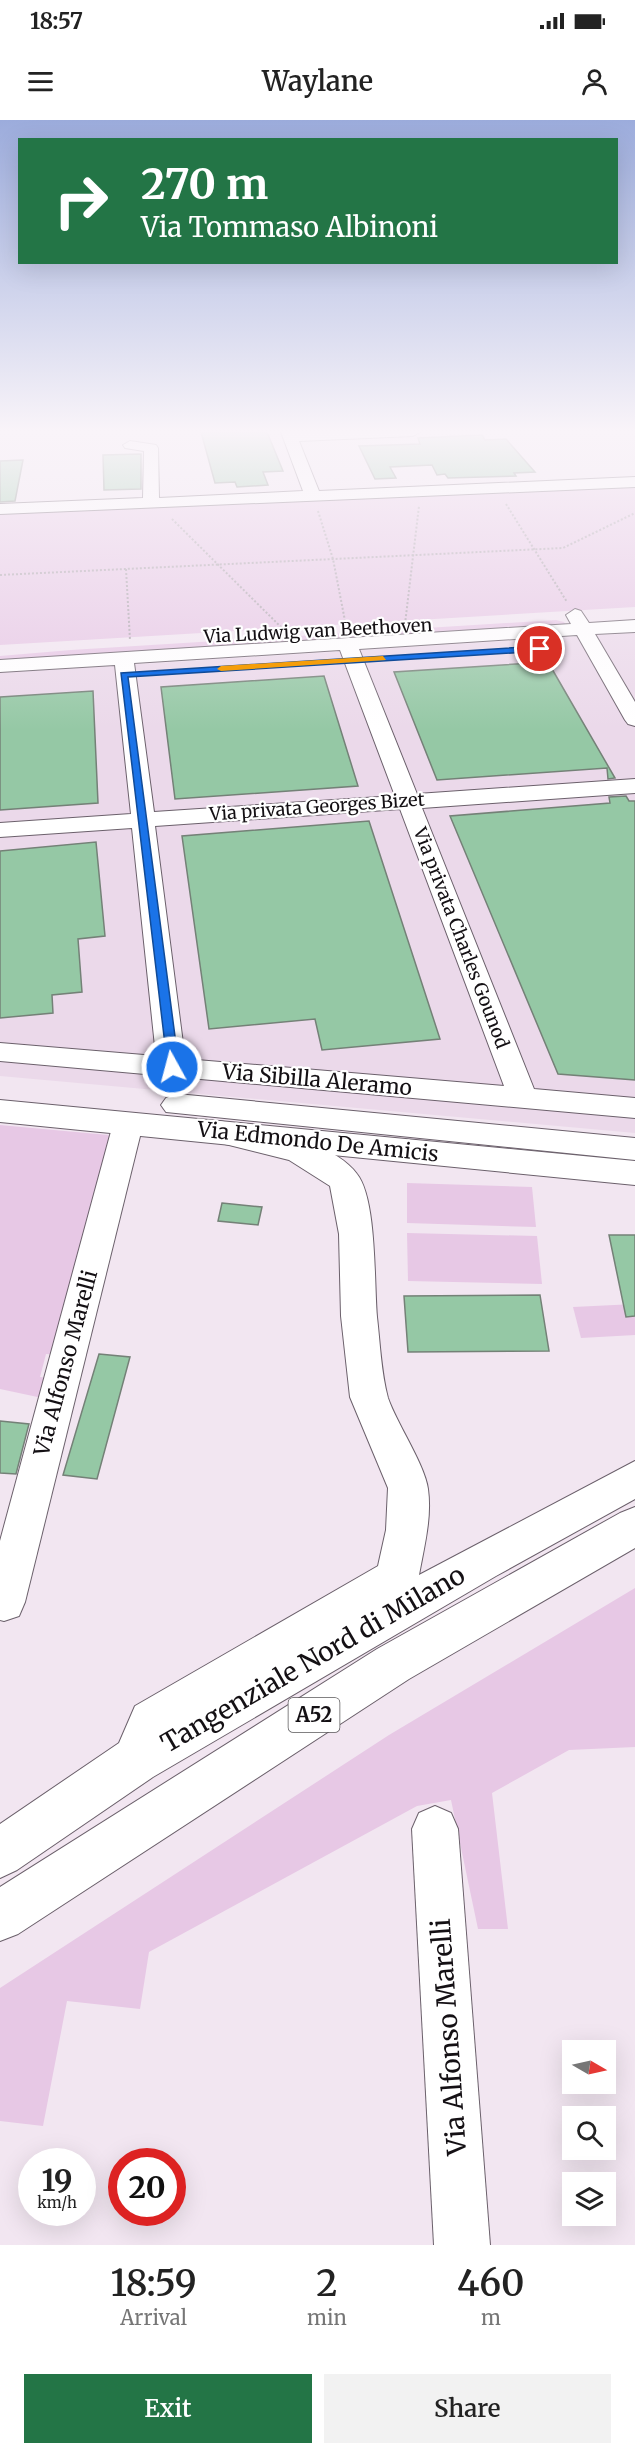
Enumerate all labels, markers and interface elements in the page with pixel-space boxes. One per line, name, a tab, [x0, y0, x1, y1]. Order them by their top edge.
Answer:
text: 18:57	[30, 7, 83, 35]
text: Waylane	[262, 64, 373, 98]
icon: menu	[24, 65, 57, 98]
icon: person	[578, 65, 611, 98]
text: 270 m	[141, 158, 268, 210]
icon: right	[42, 162, 120, 240]
text: Via Tommaso Albinoni	[141, 210, 438, 244]
street label: Via Ludwig van Beethoven	[202, 613, 433, 648]
pin	[514, 623, 565, 674]
icon: arrive	[523, 632, 556, 665]
street label: Via privata Georges Bizet	[208, 788, 425, 826]
street label: Via privata Charles Gounod	[408, 823, 514, 1052]
position arrow	[140, 1035, 204, 1099]
street label: Via Sibilla Aleramo	[220, 1058, 413, 1101]
street label: Via Edmondo De Amicis	[195, 1115, 440, 1168]
street label: Via Alfonso Marelli	[27, 1267, 103, 1460]
street label: Tangenziale Nord di Milano	[155, 1558, 471, 1759]
road number: A52	[288, 1698, 340, 1732]
street label: Via Alfonso Marelli	[424, 1918, 473, 2157]
north arrow	[562, 2040, 616, 2094]
map controls	[562, 2040, 616, 2226]
button: search	[562, 2106, 616, 2160]
speed limit sign: 20	[108, 2148, 186, 2226]
text: 19	[41, 2161, 73, 2199]
button: layers	[562, 2172, 616, 2226]
text: km/h	[37, 2193, 77, 2212]
text: 18:59	[110, 2261, 197, 2306]
text: 2	[316, 2261, 338, 2306]
text: 460	[457, 2261, 525, 2306]
text: Arrival	[120, 2305, 187, 2330]
text: min	[307, 2305, 347, 2330]
text: m	[481, 2305, 501, 2330]
button: Exit	[24, 2374, 312, 2443]
button: Share	[324, 2374, 611, 2443]

